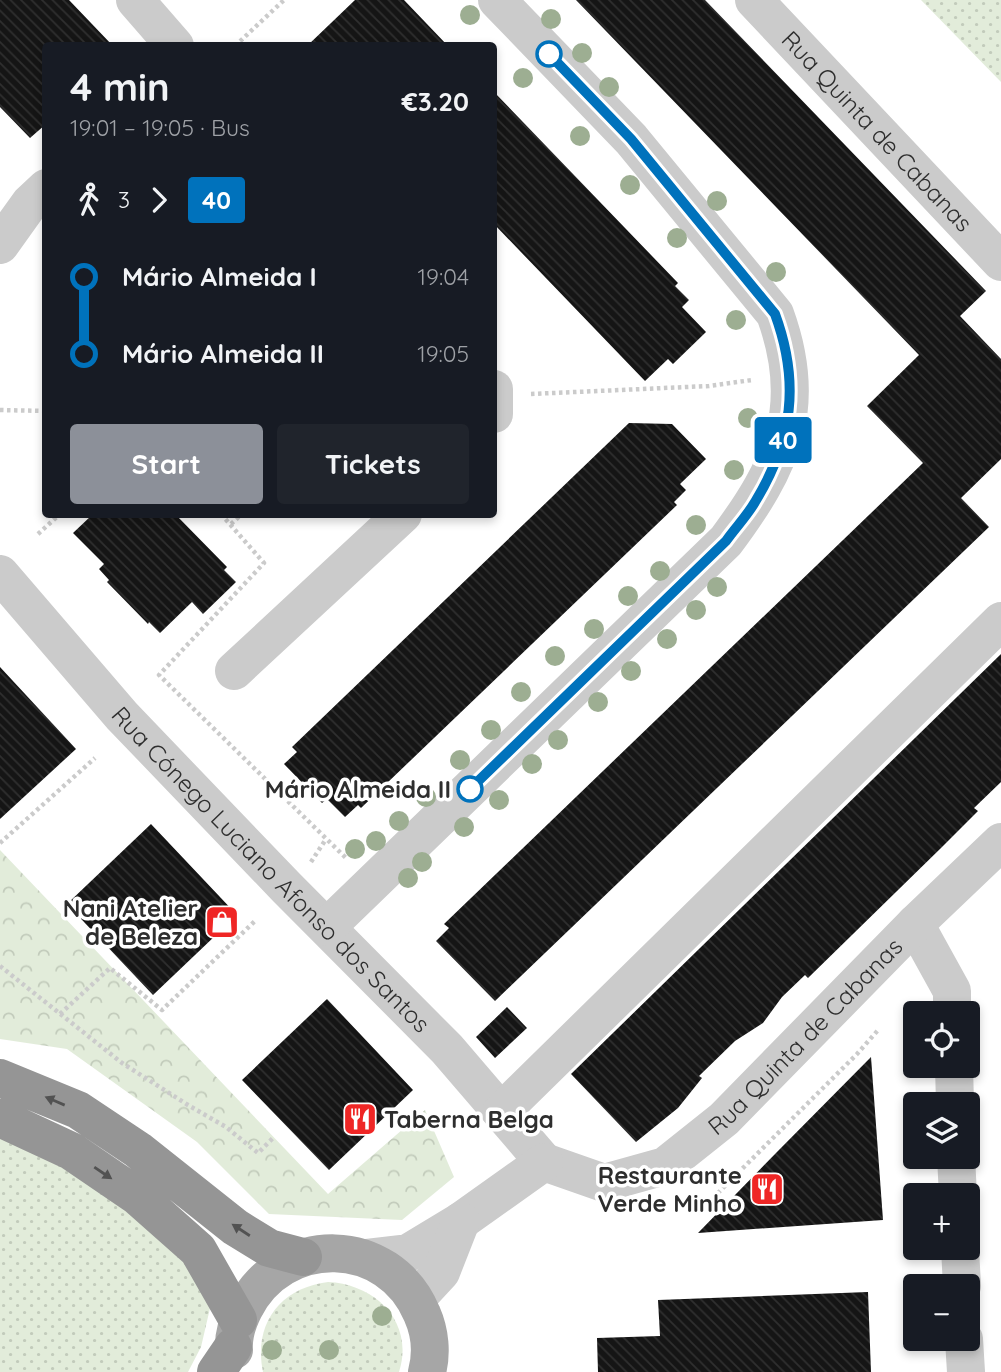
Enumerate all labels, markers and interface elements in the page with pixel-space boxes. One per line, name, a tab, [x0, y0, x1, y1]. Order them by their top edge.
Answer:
street label: Rua Quinta de Cabanas	[776, 24, 979, 238]
unlabelled marker	[536, 41, 562, 67]
text: 4 min	[70, 63, 170, 111]
text: €3.20	[402, 85, 469, 118]
text: 19:01 – 19:05 · Bus	[70, 113, 250, 142]
icon: walk	[70, 181, 108, 219]
icon: forward	[140, 181, 178, 219]
text: 3	[118, 185, 130, 214]
text: 40	[202, 185, 231, 215]
text: Mário Almeida I	[122, 260, 317, 293]
text: 19:04	[418, 262, 469, 291]
text: Mário Almeida II	[122, 337, 324, 370]
text: 19:05	[417, 339, 469, 368]
line badge: 40	[752, 417, 814, 463]
button: Start	[70, 424, 263, 504]
button: Tickets	[277, 424, 469, 504]
text: 40	[769, 425, 797, 455]
street label: Rua Cónego Luciano Afonso dos Santos	[105, 700, 437, 1039]
place label: Mário Almeida II	[265, 774, 451, 804]
marker: Mário Almeida II	[457, 776, 483, 802]
place label: Nani Atelier de Beleza	[63, 893, 198, 951]
shop icon: Nani Atelier de Beleza	[203, 903, 241, 941]
street label: Rua Quinta de Cabanas	[702, 931, 908, 1141]
map controls	[903, 1001, 980, 1351]
button: locate	[903, 1001, 980, 1078]
button: layers	[903, 1092, 980, 1169]
one-way arrow	[44, 1095, 65, 1106]
restaurant icon: Taberna Belga	[341, 1100, 379, 1138]
place label: Taberna Belga	[384, 1104, 554, 1134]
place label: Restaurante Verde Minho	[598, 1160, 742, 1218]
one-way arrow	[94, 1166, 112, 1180]
restaurant icon: Restaurante Verde Minho	[748, 1170, 786, 1208]
button: +	[903, 1183, 980, 1260]
one-way arrow	[231, 1224, 251, 1237]
button: −	[903, 1274, 980, 1351]

